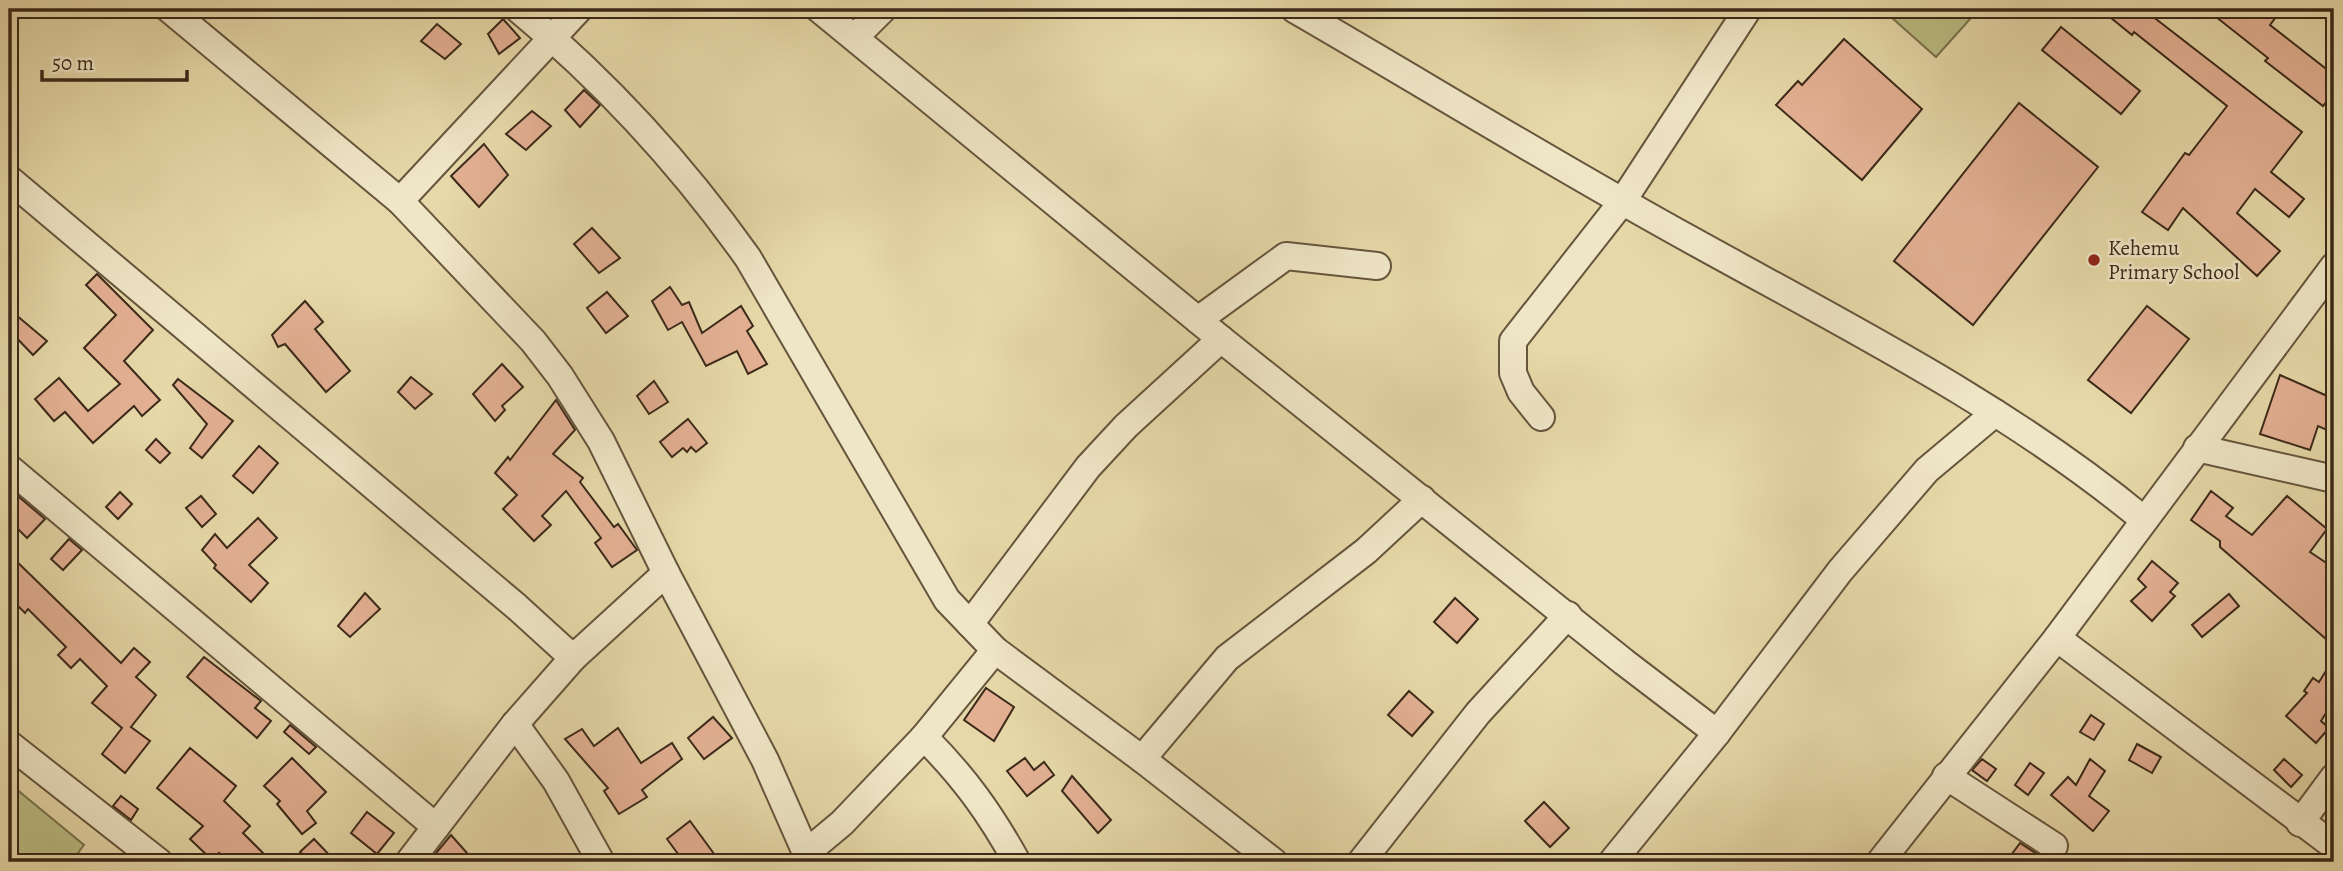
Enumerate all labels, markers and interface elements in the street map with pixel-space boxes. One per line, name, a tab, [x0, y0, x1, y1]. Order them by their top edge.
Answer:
scale bar	[42, 38, 187, 82]
text: 50 m	[52, 49, 94, 77]
place label: Kehemu Primary School	[2108, 234, 2239, 286]
marker: Kehemu Primary School	[2086, 252, 2102, 268]

